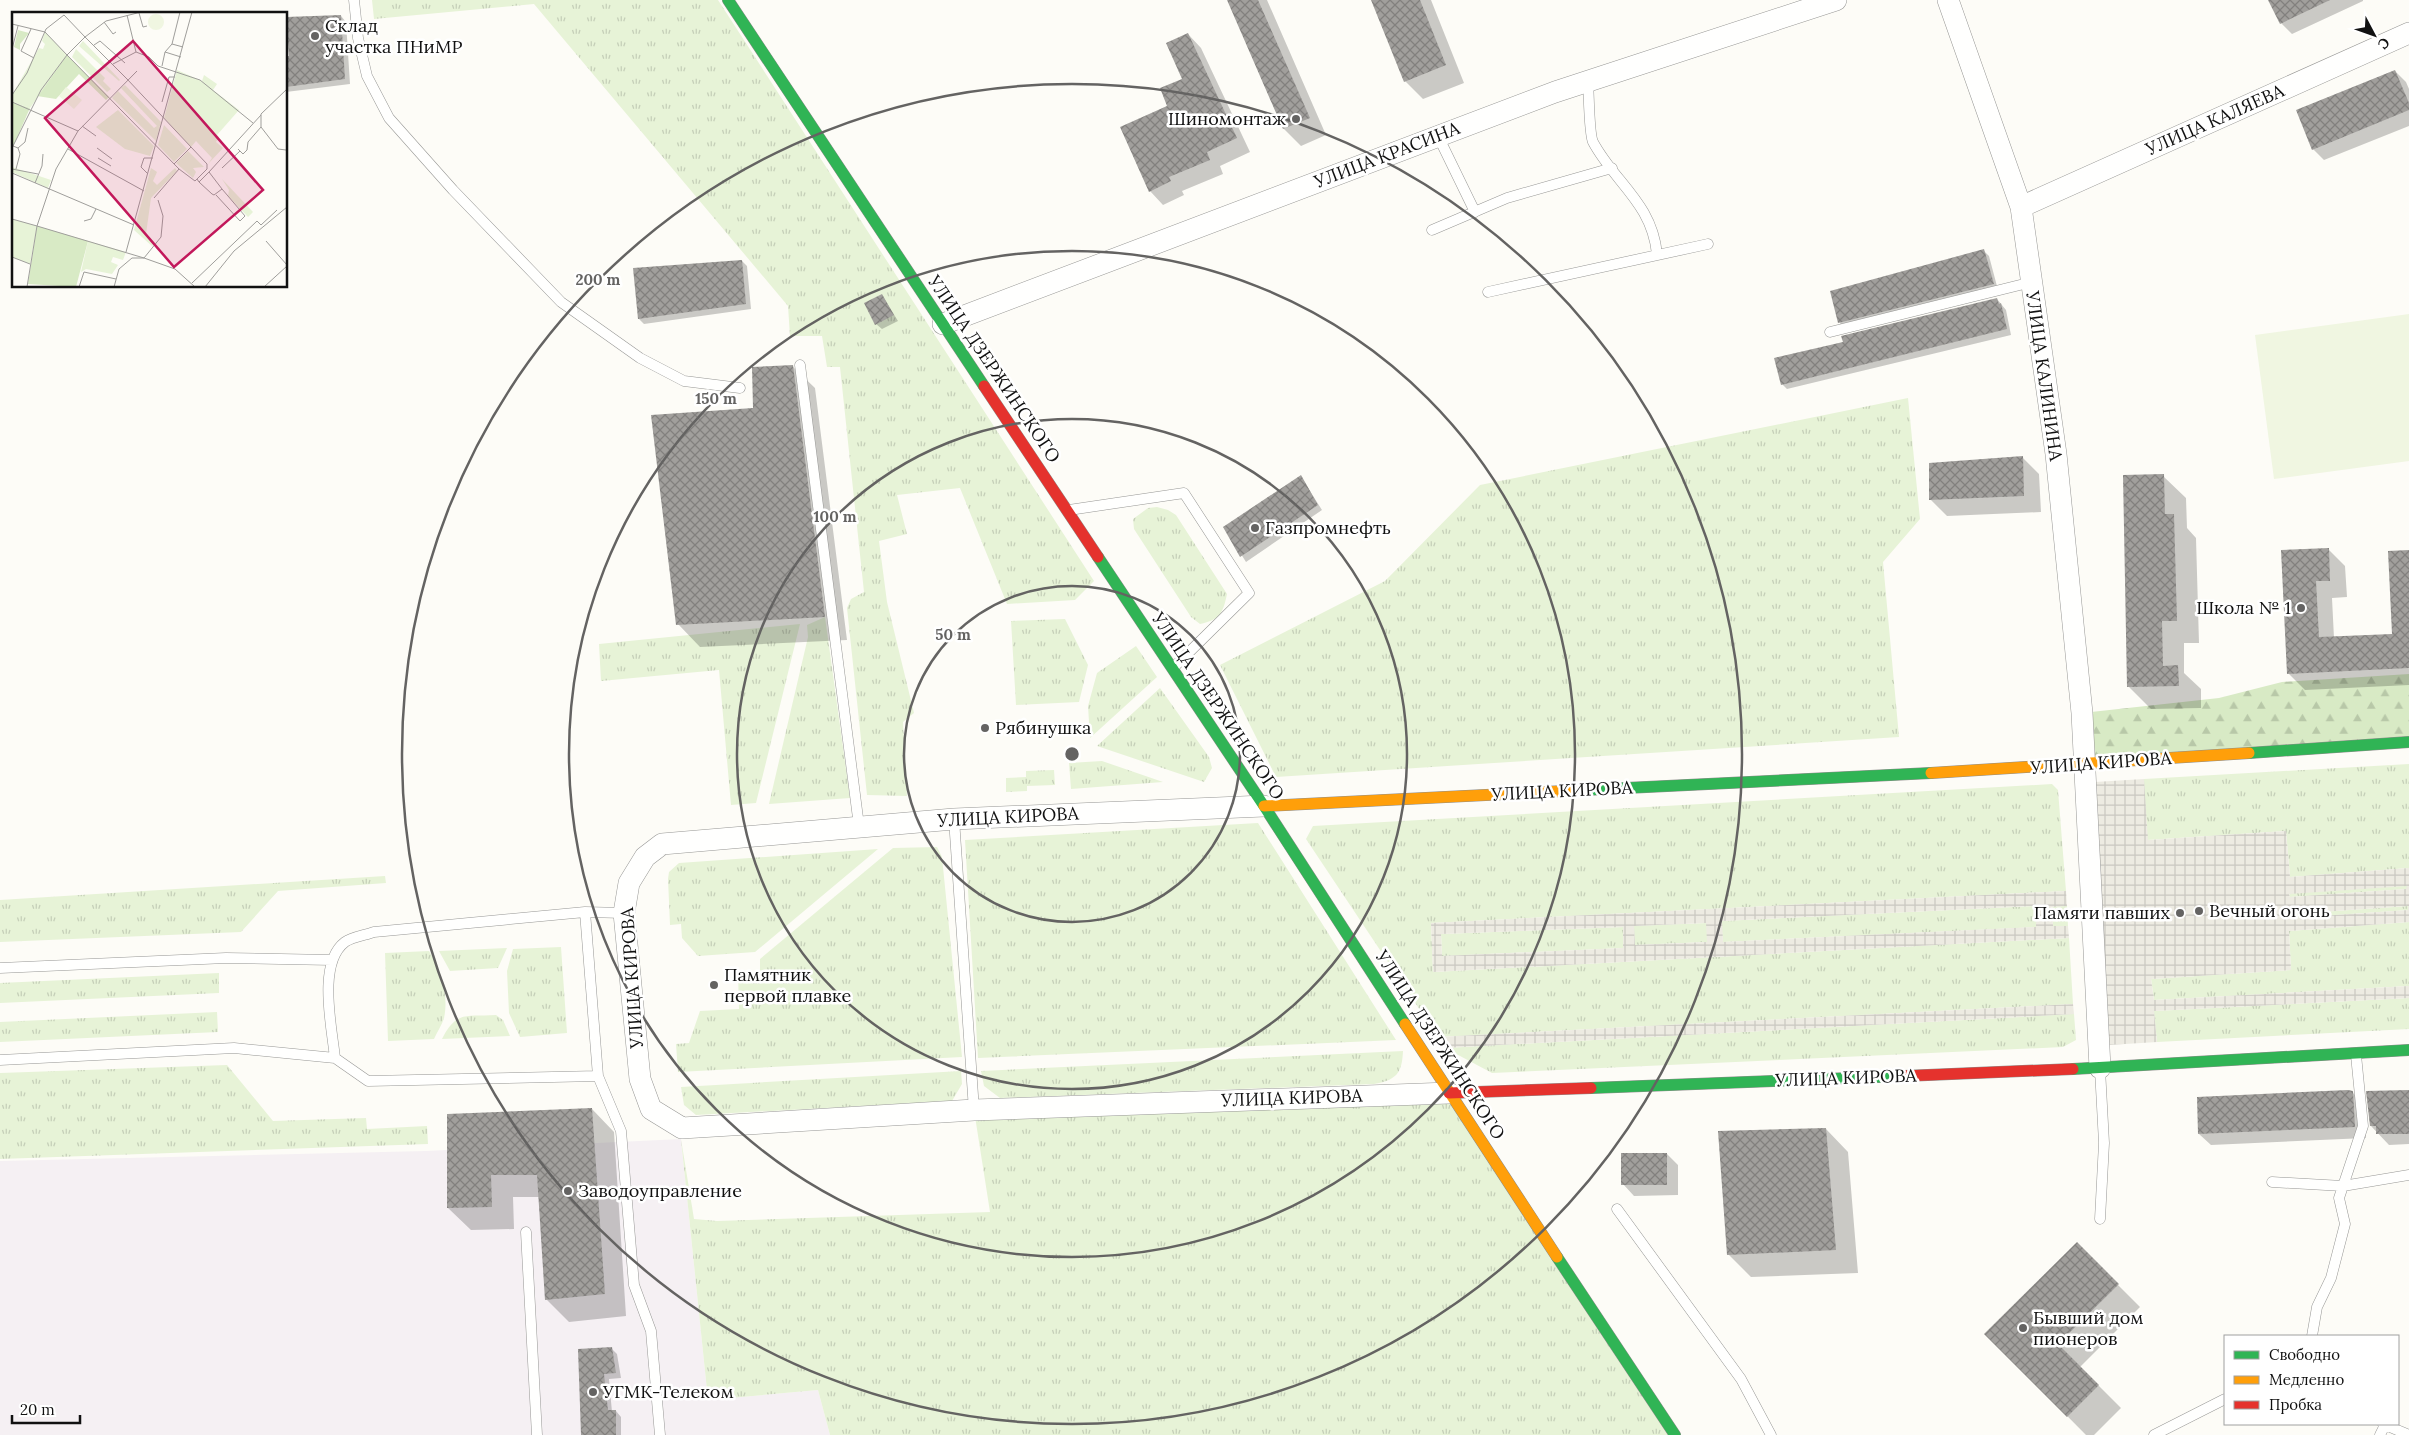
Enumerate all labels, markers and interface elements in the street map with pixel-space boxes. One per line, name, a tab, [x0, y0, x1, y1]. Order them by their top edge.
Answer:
north arrow	[2349, 10, 2399, 60]
inset map	[12, 12, 288, 288]
place label: Склад участка ПНиМР	[325, 14, 462, 58]
marker: Склад участка ПНиМР	[309, 30, 321, 42]
text: С	[2374, 34, 2394, 53]
street label: УЛИЦА КАЛЯЕВА	[2141, 78, 2288, 161]
place label: Шиномонтаж	[1168, 107, 1286, 130]
marker: Шиномонтаж	[1290, 113, 1302, 125]
street label: УЛИЦА КРАСИНА	[1310, 116, 1463, 193]
text: 200 m	[576, 270, 621, 289]
street label: УЛИЦА ДЗЕРЖИНСКОГО	[923, 270, 1066, 467]
street label: УЛИЦА КАЛИНИНА	[2021, 289, 2068, 463]
text: 150 m	[695, 389, 737, 408]
text: 100 m	[814, 507, 857, 526]
place label: Газпромнефть	[1265, 516, 1391, 539]
marker: Газпромнефть	[1249, 522, 1261, 534]
place label: Школа № 1	[2196, 596, 2291, 619]
marker: Школа № 1	[2295, 602, 2307, 614]
street label: УЛИЦА ДЗЕРЖИНСКОГО	[1147, 607, 1290, 804]
text: 50 m	[935, 625, 971, 644]
place label: Рябинушка	[995, 716, 1091, 739]
marker: Рябинушка	[979, 722, 991, 734]
centre of rings	[1063, 745, 1081, 763]
street label: УЛИЦА КИРОВА	[2029, 746, 2173, 779]
street label: УЛИЦА КИРОВА	[1490, 775, 1634, 806]
street label: УЛИЦА КИРОВА	[936, 801, 1080, 832]
place label: Вечный огонь	[2209, 899, 2330, 922]
place label: Памяти павших	[2034, 901, 2170, 924]
marker: Вечный огонь	[2193, 905, 2205, 917]
street label: УЛИЦА КИРОВА	[615, 906, 648, 1050]
marker: Памяти павших	[2174, 907, 2186, 919]
street label: УЛИЦА ДЗЕРЖИНСКОГО	[1370, 945, 1510, 1144]
place label: Памятник первой плавке	[724, 963, 851, 1007]
marker: Памятник первой плавке	[708, 979, 720, 991]
street label: УЛИЦА КИРОВА	[1774, 1064, 1918, 1091]
street label: УЛИЦА КИРОВА	[1220, 1084, 1364, 1111]
place label: Заводоуправление	[578, 1179, 742, 1202]
marker: Заводоуправление	[562, 1185, 574, 1197]
place label: Бывший дом пионеров	[2033, 1306, 2144, 1350]
marker: Бывший дом пионеров	[2017, 1322, 2029, 1334]
legend	[2224, 1335, 2399, 1425]
text: Свободно	[2269, 1345, 2340, 1364]
text: Медленно	[2269, 1370, 2344, 1389]
place label: УГМК-Телеком	[602, 1380, 734, 1403]
marker: УГМК-Телеком	[587, 1386, 599, 1398]
scale bar	[12, 1392, 80, 1424]
text: Пробка	[2269, 1395, 2322, 1414]
text: 20 m	[20, 1400, 55, 1419]

